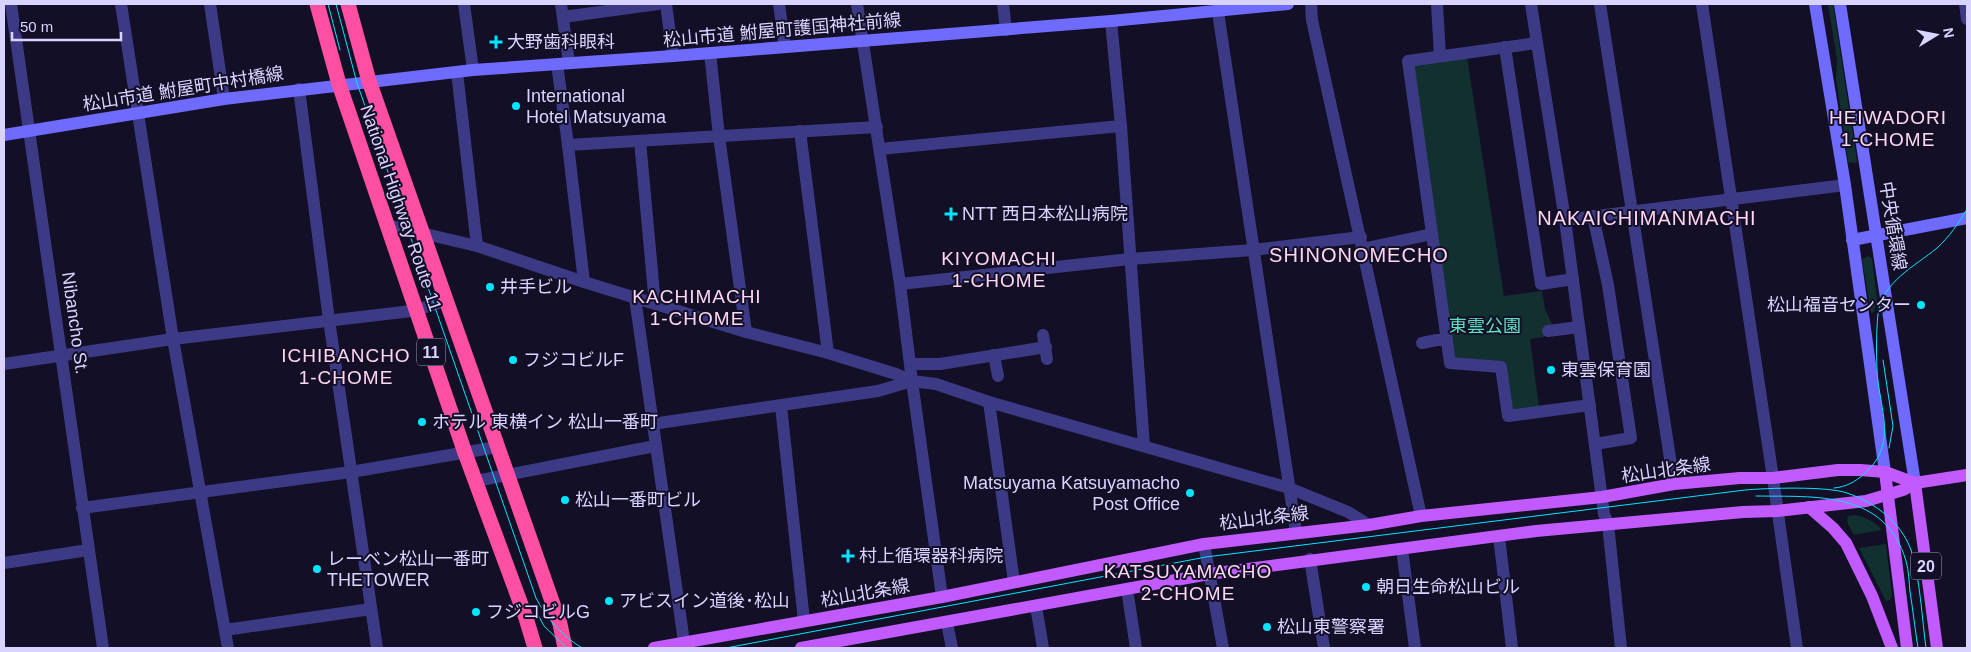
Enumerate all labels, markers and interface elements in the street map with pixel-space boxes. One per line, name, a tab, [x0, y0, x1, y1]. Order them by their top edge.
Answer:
scale bar	[12, 10, 121, 42]
street label: 松山市道 鮒屋町護国神社前線	[662, 10, 902, 50]
north arrow	[1911, 10, 1961, 60]
text: 50 m	[20, 18, 53, 35]
text: N	[1940, 26, 1958, 39]
place label: 大野歯科眼科	[507, 32, 615, 52]
marker: 大野歯科眼科	[489, 35, 503, 49]
street label: 松山市道 鮒屋町中村橋線	[81, 63, 285, 115]
place label: International Hotel Matsuyama	[526, 86, 667, 127]
marker: International Hotel Matsuyama	[510, 100, 522, 112]
street label: National Highway Route 11	[356, 102, 446, 314]
district label: HEIWADORI 1-CHOME	[1829, 107, 1947, 150]
street label: 中央循環線	[1876, 180, 1910, 272]
place label: NTT 西日本松山病院	[962, 204, 1128, 224]
marker: NTT 西日本松山病院	[944, 207, 958, 221]
district label: NAKAICHIMANMACHI	[1537, 207, 1757, 229]
district label: SHINONOMECHO	[1269, 244, 1449, 266]
district label: KIYOMACHI 1-CHOME	[941, 248, 1057, 291]
street label: Nibancho St.	[58, 271, 92, 375]
place label: 井手ビル	[500, 277, 572, 297]
marker: 井手ビル	[484, 281, 496, 293]
district label: KACHIMACHI 1-CHOME	[632, 286, 762, 329]
place label: 松山福音センター	[1767, 295, 1911, 315]
marker: 松山福音センター	[1915, 299, 1927, 311]
park label: 東雲公園	[1449, 316, 1521, 336]
road number: 11	[417, 338, 445, 366]
district label: ICHIBANCHO 1-CHOME	[281, 345, 411, 388]
place label: フジコビルF	[523, 350, 624, 370]
marker: フジコビルF	[507, 354, 519, 366]
place label: 東雲保育園	[1561, 360, 1651, 380]
marker: 東雲保育園	[1545, 364, 1557, 376]
place label: ホテル 東横イン 松山一番町	[432, 412, 658, 432]
marker: ホテル 東横イン 松山一番町	[416, 416, 428, 428]
street label: 松山北条線	[1620, 454, 1712, 486]
place label: Matsuyama Katsuyamacho Post Office	[963, 473, 1180, 514]
marker: Matsuyama Katsuyamacho Post Office	[1184, 487, 1196, 499]
place label: 松山一番町ビル	[575, 490, 701, 510]
marker: 松山一番町ビル	[559, 494, 571, 506]
street label: 松山北条線	[1218, 503, 1310, 533]
place label: 村上循環器科病院	[859, 546, 1003, 566]
place label: レーベン松山一番町 THETOWER	[327, 549, 489, 590]
marker: 村上循環器科病院	[841, 549, 855, 563]
road number: 20	[1911, 552, 1941, 580]
district label: KATSUYAMACHO 2-CHOME	[1104, 561, 1272, 604]
marker: レーベン松山一番町 THETOWER	[311, 563, 323, 575]
street label: 松山北条線	[819, 575, 911, 611]
place label: 朝日生命松山ビル	[1376, 577, 1520, 597]
marker: 朝日生命松山ビル	[1360, 581, 1372, 593]
place label: アビスイン道後･松山	[619, 591, 790, 611]
marker: アビスイン道後･松山	[603, 595, 615, 607]
place label: フジコビルG	[486, 602, 590, 622]
marker: フジコビルG	[470, 606, 482, 618]
place label: 松山東警察署	[1277, 617, 1385, 637]
marker: 松山東警察署	[1261, 621, 1273, 633]

